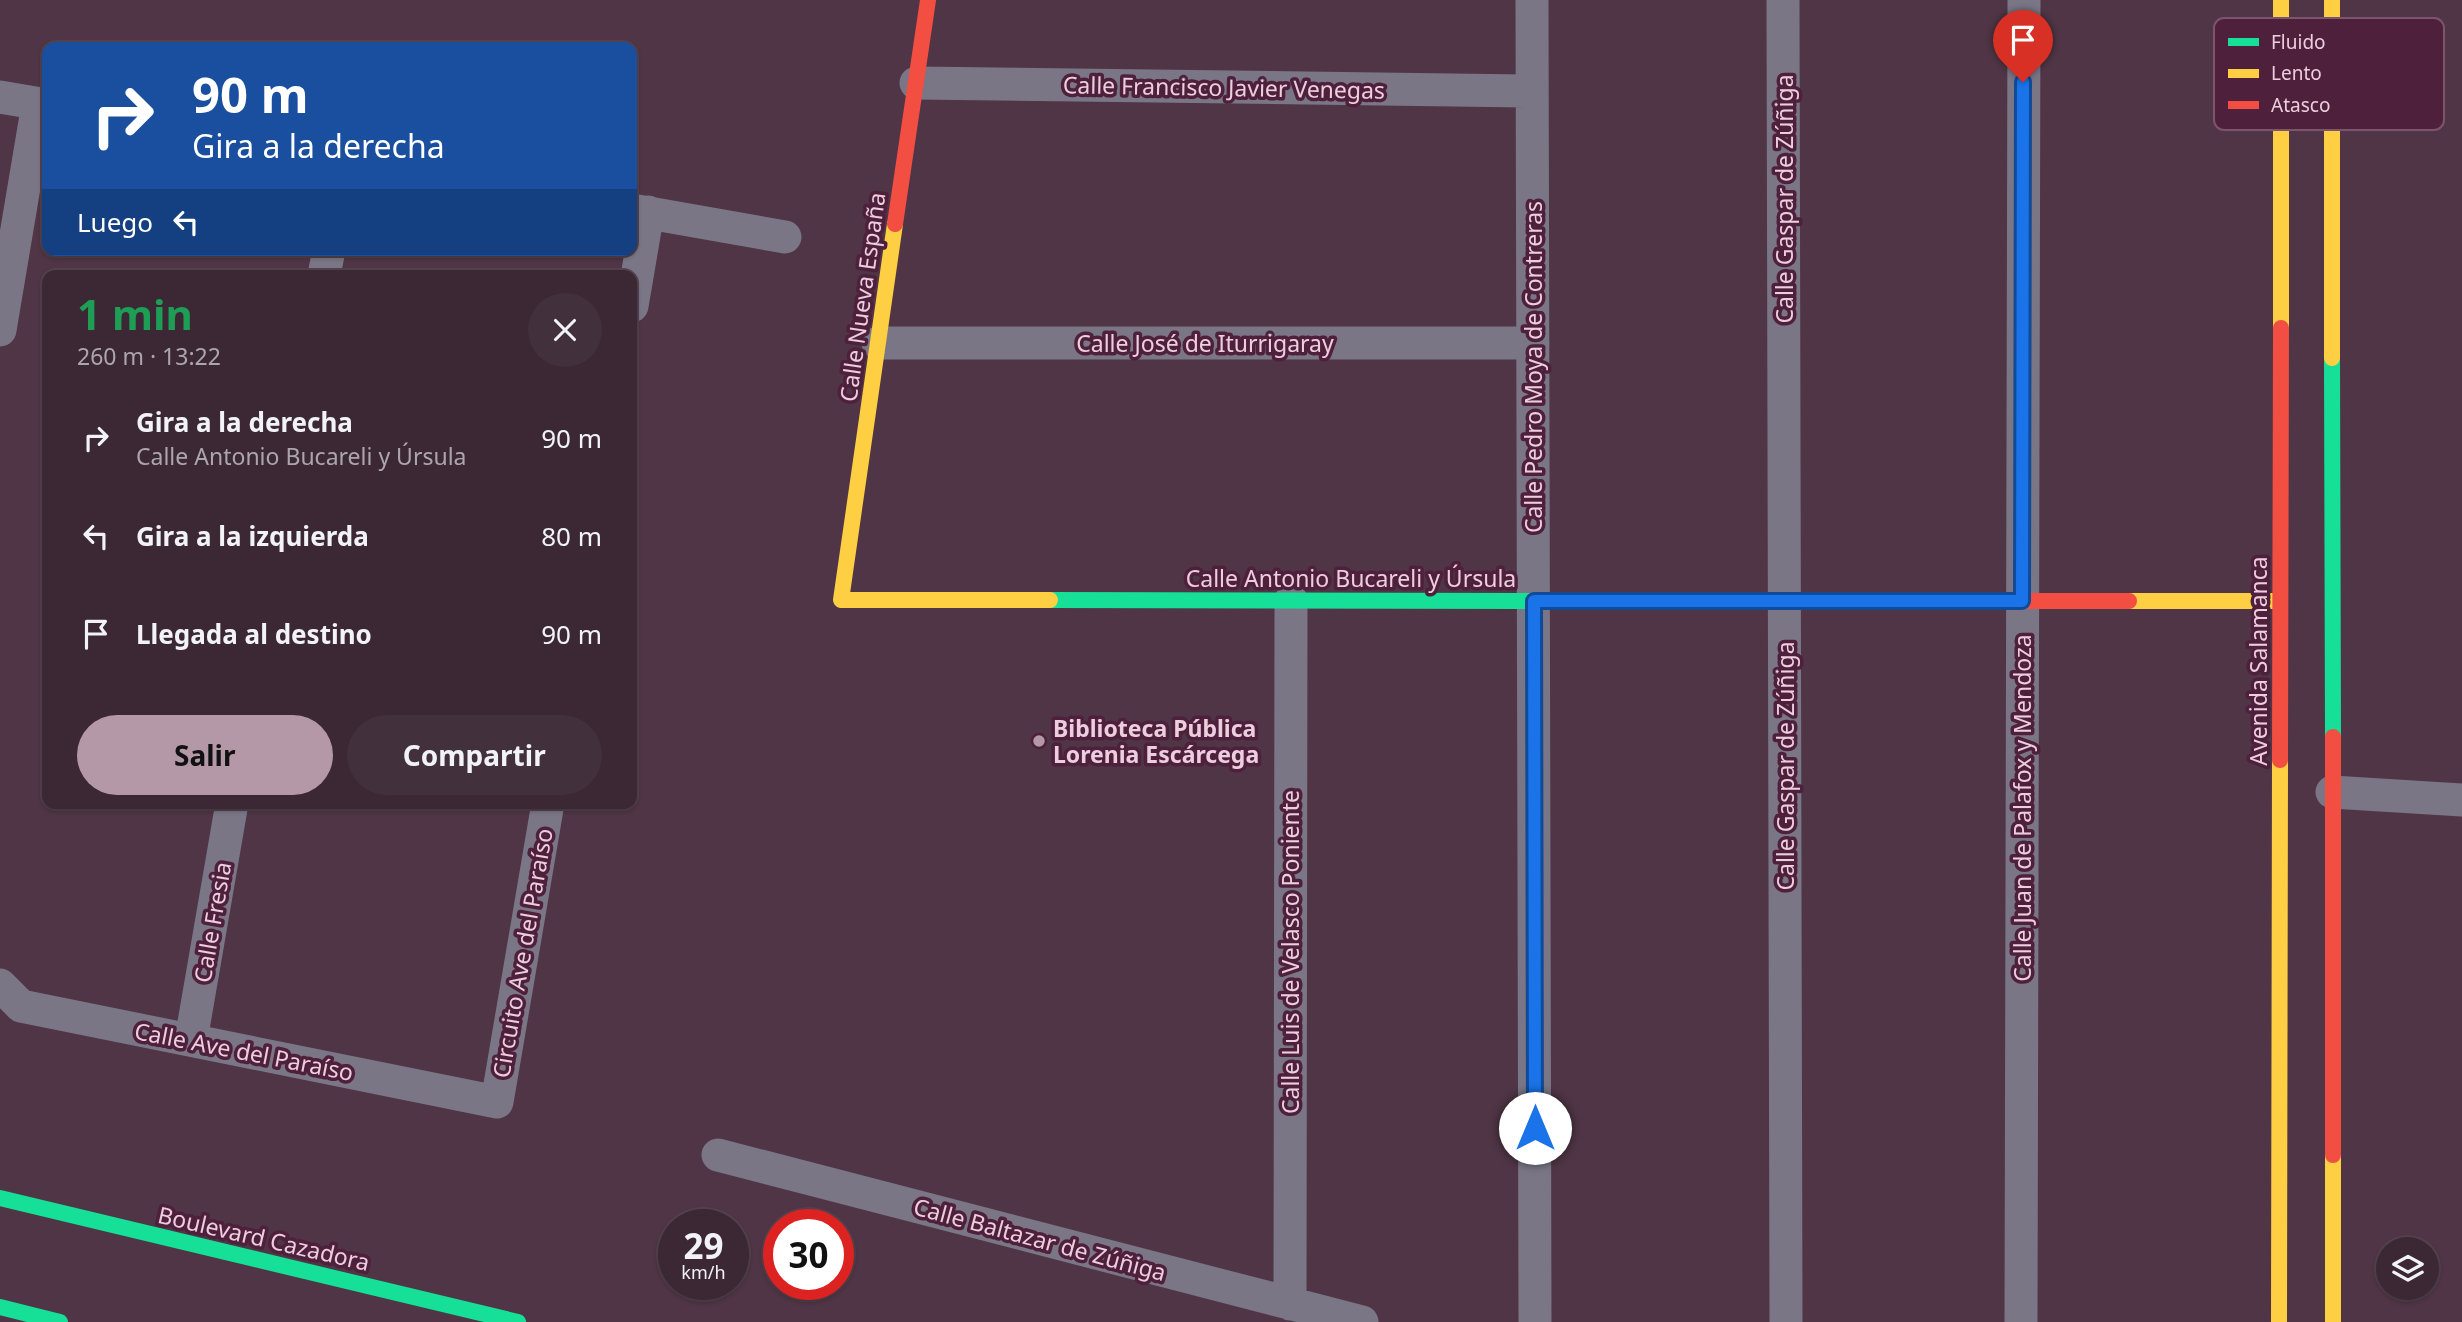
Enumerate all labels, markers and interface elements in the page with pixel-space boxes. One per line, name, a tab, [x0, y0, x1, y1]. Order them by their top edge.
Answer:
pin	[1993, 10, 2053, 82]
legend	[2214, 18, 2444, 130]
icon: arrive	[2004, 21, 2042, 59]
text: Fluido	[2271, 29, 2326, 55]
text: Lento	[2271, 60, 2322, 86]
text: 90 m	[192, 61, 309, 127]
street label: Calle Francisco Javier Venegas	[1063, 68, 1385, 106]
icon: right	[77, 70, 168, 161]
street label: Calle Gaspar de Zúñiga	[1768, 74, 1800, 324]
text: Atasco	[2271, 92, 2330, 118]
text: Gira a la derecha	[192, 124, 445, 167]
street label: Calle Nueva España	[831, 190, 893, 404]
street label: Calle Pedro Moya de Contreras	[1517, 201, 1549, 533]
icon: left	[167, 203, 205, 241]
text: Luego	[77, 204, 153, 240]
text: 1 min	[77, 285, 193, 342]
button: close	[528, 293, 602, 367]
street label: Calle José de Iturrigaray	[1076, 327, 1334, 359]
text: 260 m · 13:22	[77, 340, 221, 372]
text: Gira a la derecha	[136, 404, 353, 440]
icon: right	[77, 419, 115, 457]
text: 90 m	[541, 420, 602, 456]
text: Calle Antonio Bucareli y Úrsula	[136, 440, 467, 472]
icon: left	[77, 517, 115, 555]
text: Gira a la izquierda	[136, 518, 369, 554]
text: 80 m	[541, 518, 602, 554]
street label: Avenida Salamanca	[2242, 556, 2274, 766]
street label: Calle Antonio Bucareli y Úrsula	[1186, 562, 1516, 594]
icon: arrive	[77, 615, 115, 653]
text: Llegada al destino	[136, 616, 372, 652]
text: 90 m	[541, 616, 602, 652]
street label: Calle Juan de Palafox y Mendoza	[2006, 634, 2038, 982]
street label: Calle Gaspar de Zúñiga	[1769, 641, 1801, 891]
place label: Biblioteca Pública Lorenia Escárcega	[1053, 712, 1259, 770]
button: Salir	[77, 715, 333, 795]
button: Compartir	[347, 715, 602, 795]
marker: Biblioteca Pública Lorenia Escárcega	[1031, 733, 1047, 749]
street label: Calle Luis de Velasco Poniente	[1274, 790, 1306, 1114]
street label: Circuito Ave del Paraíso	[484, 826, 560, 1080]
street label: Calle Fresia	[186, 859, 238, 985]
street label: Calle Ave del Paraíso	[132, 1014, 356, 1088]
position arrow	[1498, 1091, 1572, 1165]
street label: Calle Baltazar de Zúñiga	[910, 1190, 1170, 1288]
street label: Boulevard Cazadora	[155, 1198, 373, 1278]
speed limit sign: 30	[763, 1209, 854, 1300]
text: 29	[683, 1222, 724, 1269]
map controls	[2376, 1237, 2439, 1300]
button: layers	[2376, 1237, 2439, 1300]
text: km/h	[681, 1260, 726, 1284]

